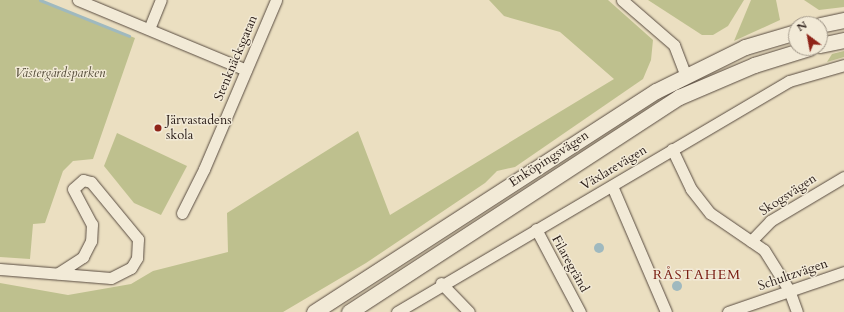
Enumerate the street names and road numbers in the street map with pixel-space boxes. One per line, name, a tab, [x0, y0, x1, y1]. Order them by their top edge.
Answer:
street label: Stenknäcksgatan	[211, 13, 261, 103]
street label: Enköpingsvägen	[506, 127, 592, 191]
street label: Växlarevägen	[578, 142, 650, 194]
street label: Skogsvägen	[756, 171, 820, 219]
street label: Filaregränd	[548, 233, 592, 295]
street label: Schultzvägen	[756, 256, 830, 294]

